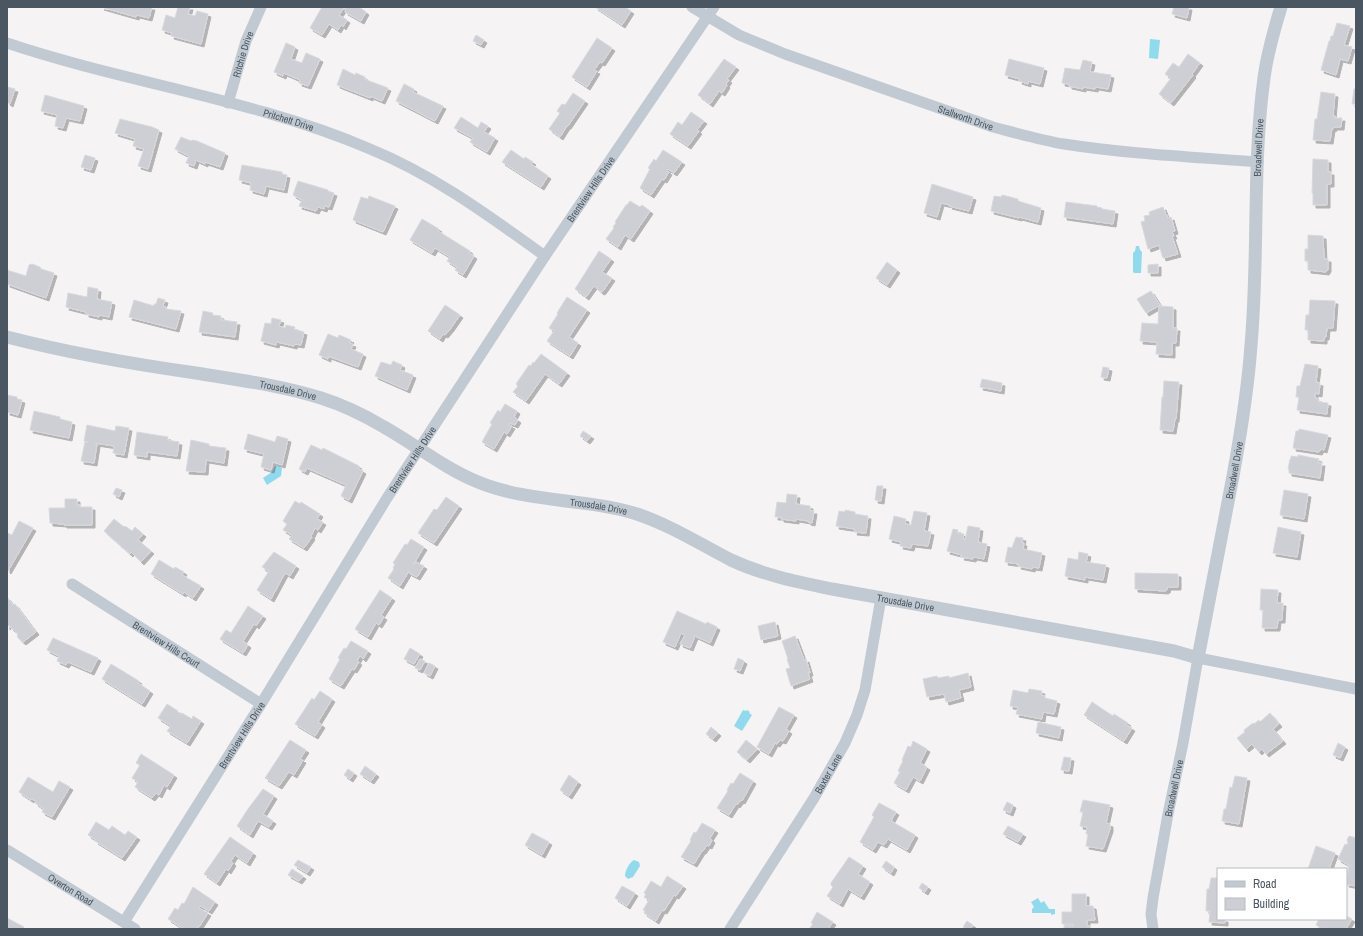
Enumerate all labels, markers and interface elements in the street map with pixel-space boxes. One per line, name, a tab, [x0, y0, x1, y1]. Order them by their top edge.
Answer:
street label: Ritchie Drive	[230, 29, 257, 79]
street label: Stallworth Drive	[936, 102, 995, 134]
street label: Pritchett Drive	[262, 106, 316, 134]
street label: Broadwell Drive	[1251, 118, 1267, 177]
street label: Brentview Hills Drive	[564, 154, 618, 225]
street label: Trousdale Drive	[258, 377, 318, 403]
street label: Brentview Hills Drive	[386, 424, 439, 495]
street label: Broadwell Drive	[1223, 440, 1246, 500]
street label: Trousdale Drive	[569, 496, 629, 518]
street label: Trousdale Drive	[876, 591, 936, 614]
street label: Brentview Hills Court	[130, 618, 203, 671]
street label: Brentview Hills Drive	[216, 699, 268, 771]
street label: Baxter Lane	[812, 751, 845, 796]
street label: Broadwell Drive	[1162, 758, 1186, 818]
legend	[1217, 868, 1347, 920]
street label: Overton Road	[45, 871, 96, 909]
text: Road	[1253, 876, 1277, 892]
text: Building	[1253, 896, 1290, 912]

